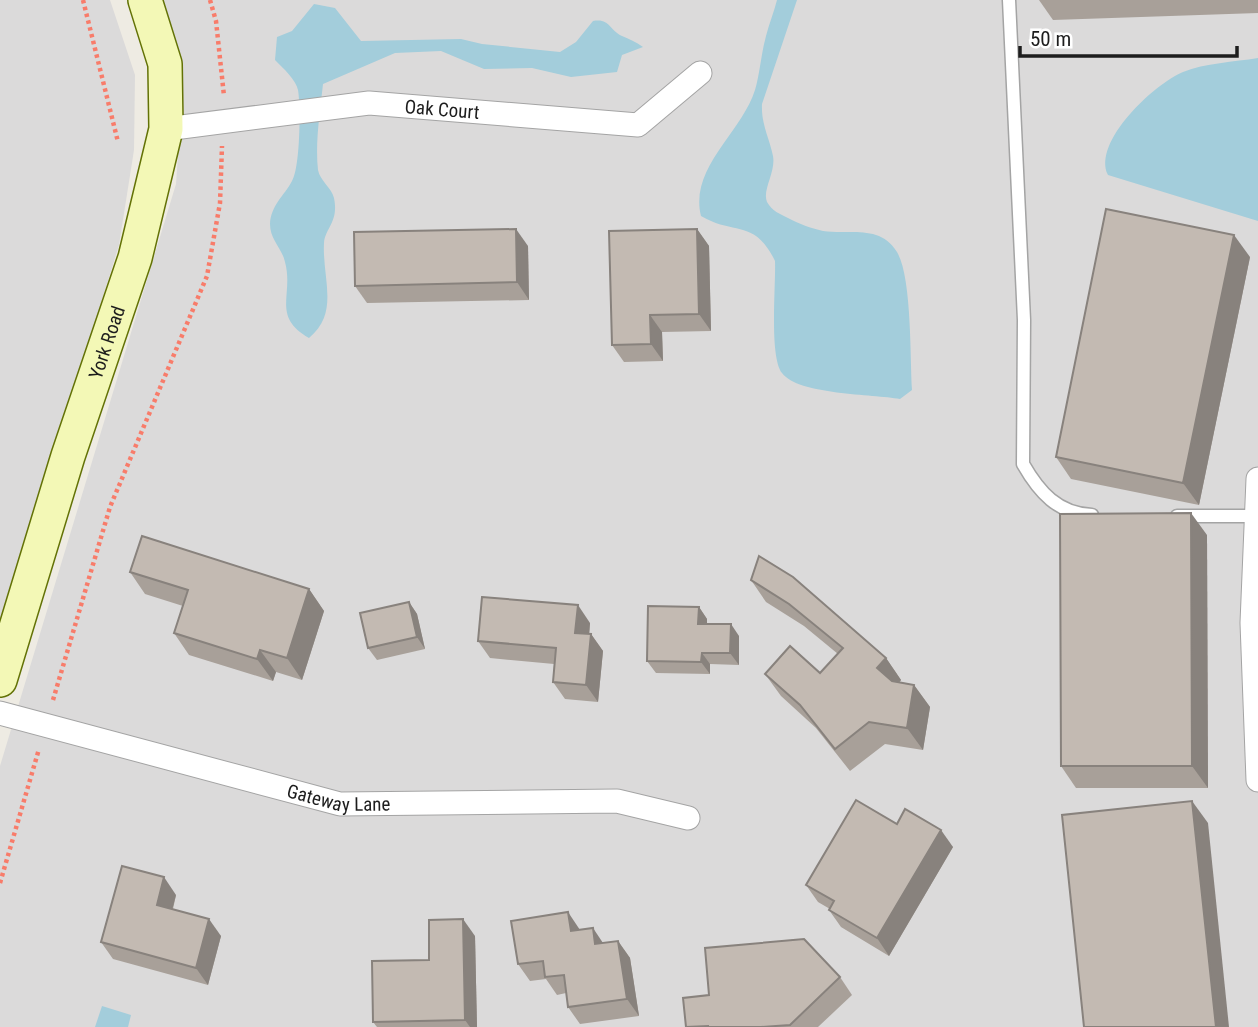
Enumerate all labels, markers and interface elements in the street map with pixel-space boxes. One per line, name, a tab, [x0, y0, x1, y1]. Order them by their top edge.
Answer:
scale bar	[1020, 14, 1237, 58]
text: 50 m	[1030, 27, 1071, 51]
street label: Oak Court	[404, 95, 480, 124]
street label: York Road	[84, 303, 130, 382]
street label: Gateway Lane	[284, 779, 391, 816]

